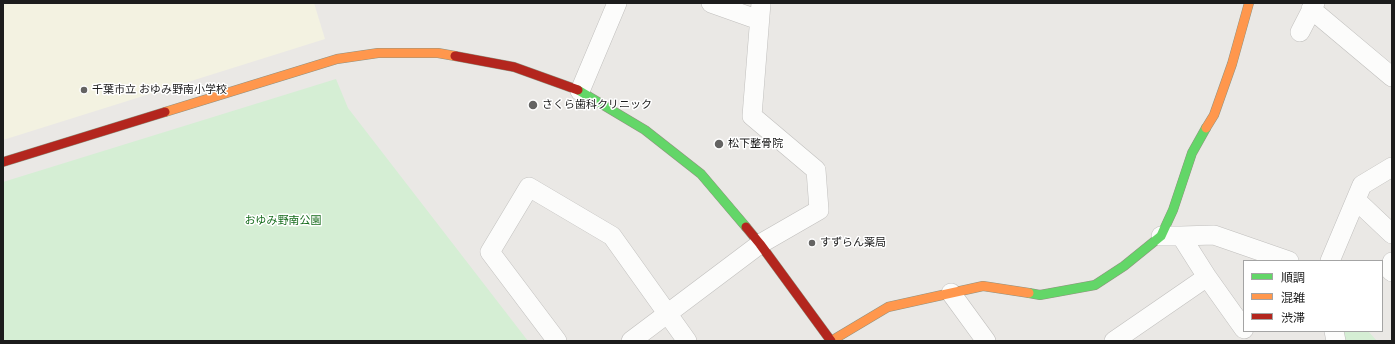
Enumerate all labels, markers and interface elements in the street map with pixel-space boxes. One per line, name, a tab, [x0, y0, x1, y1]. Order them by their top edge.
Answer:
place label: 千葉市立 おゆみ野南小学校	[92, 83, 227, 97]
marker: 千葉市立 おゆみ野南小学校	[79, 85, 89, 95]
place label: さくら歯科クリニック	[542, 98, 652, 112]
marker: さくら歯科クリニック	[527, 99, 539, 111]
place label: 松下整骨院	[728, 137, 783, 151]
marker: 松下整骨院	[713, 138, 725, 150]
park label: おゆみ野南公園	[245, 214, 321, 228]
place label: すずらん薬局	[820, 236, 886, 250]
marker: すずらん薬局	[807, 238, 817, 248]
legend	[1243, 260, 1383, 332]
text: 順調	[1281, 271, 1305, 285]
text: 混雑	[1281, 291, 1305, 305]
text: 渋滞	[1281, 311, 1305, 325]

